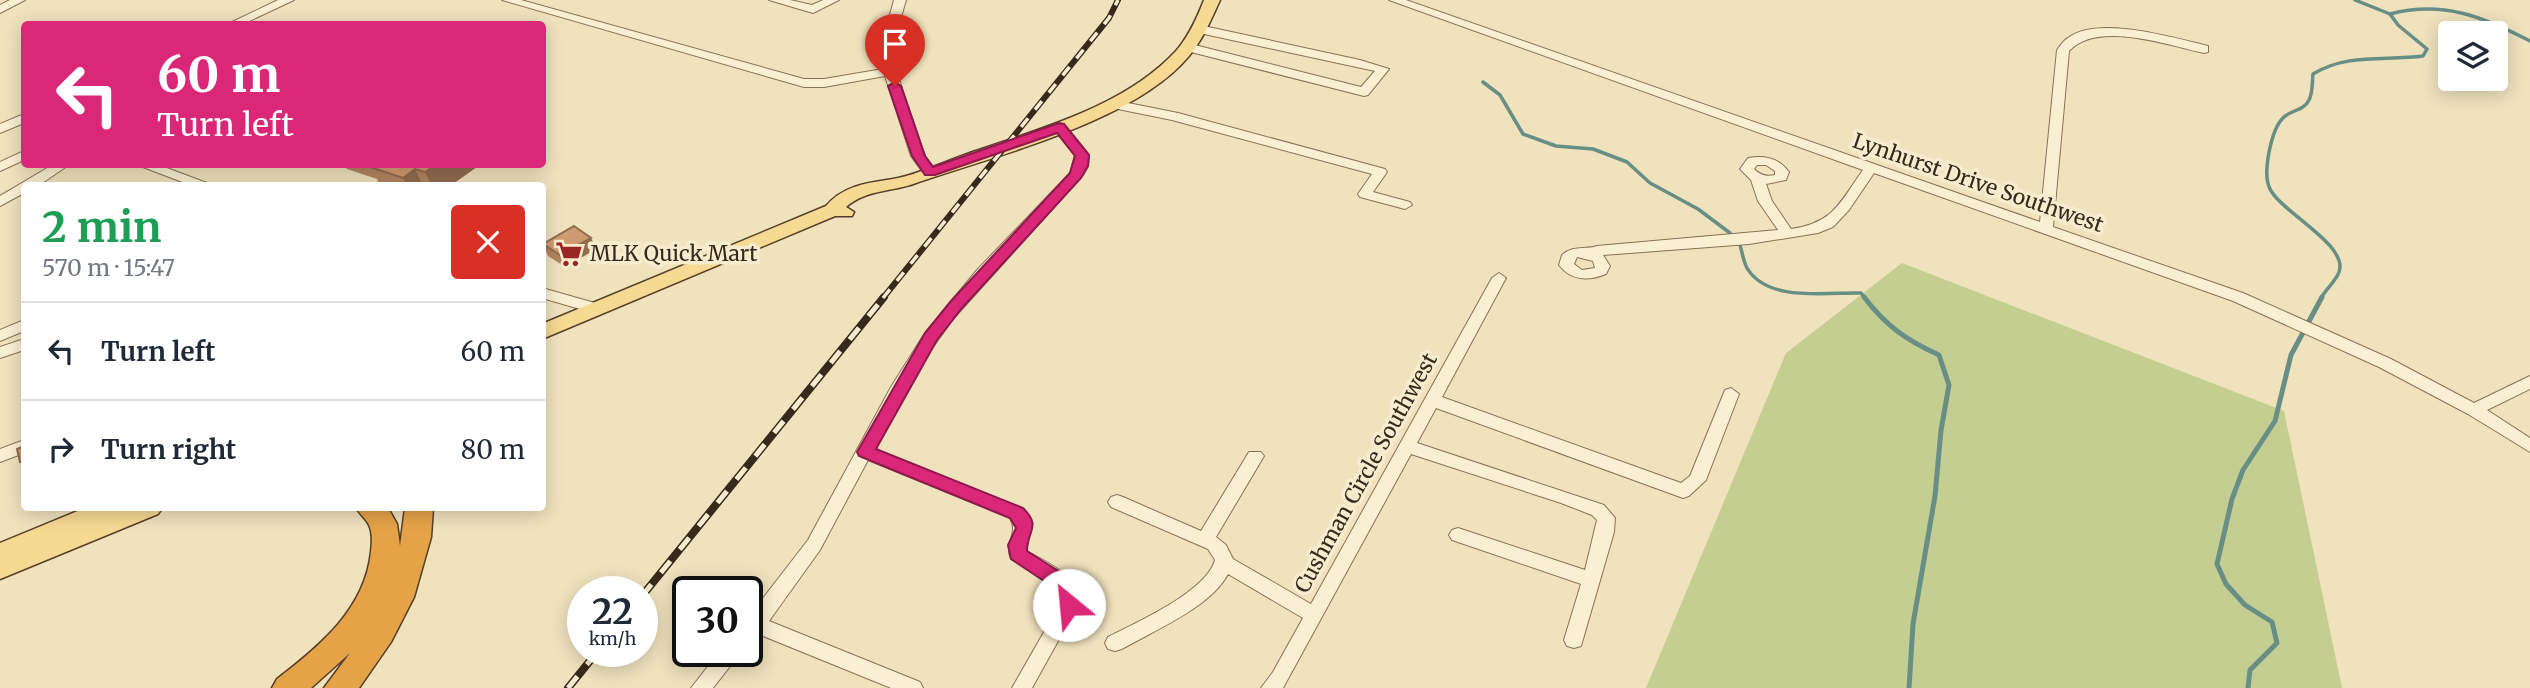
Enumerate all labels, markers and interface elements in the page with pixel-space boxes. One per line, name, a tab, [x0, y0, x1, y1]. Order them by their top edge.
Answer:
pin	[865, 14, 925, 86]
map controls	[2438, 21, 2508, 91]
button: layers	[2438, 21, 2508, 91]
icon: arrive	[876, 25, 914, 63]
text: 60 m	[157, 44, 280, 105]
icon: left	[42, 49, 133, 140]
text: Turn left	[157, 105, 294, 145]
street label: Lynhurst Drive Southwest	[1849, 127, 2107, 238]
text: 2 min	[42, 201, 162, 253]
button: close	[451, 205, 525, 279]
supermarket icon: MLK Quick Mart	[554, 239, 584, 269]
place label: MLK Quick Mart	[590, 240, 757, 267]
text: 570 m · 15:47	[42, 253, 175, 282]
icon: left	[42, 332, 80, 370]
text: Turn left	[101, 335, 215, 368]
text: 60 m	[461, 335, 525, 368]
street label: Cushman Circle Southwest	[1288, 348, 1443, 597]
icon: right	[42, 430, 80, 468]
text: Turn right	[101, 433, 236, 466]
text: 80 m	[461, 433, 525, 466]
position arrow	[1032, 568, 1106, 642]
speed limit sign: 30	[672, 576, 763, 667]
text: 22	[592, 590, 633, 634]
text: km/h	[589, 627, 636, 650]

